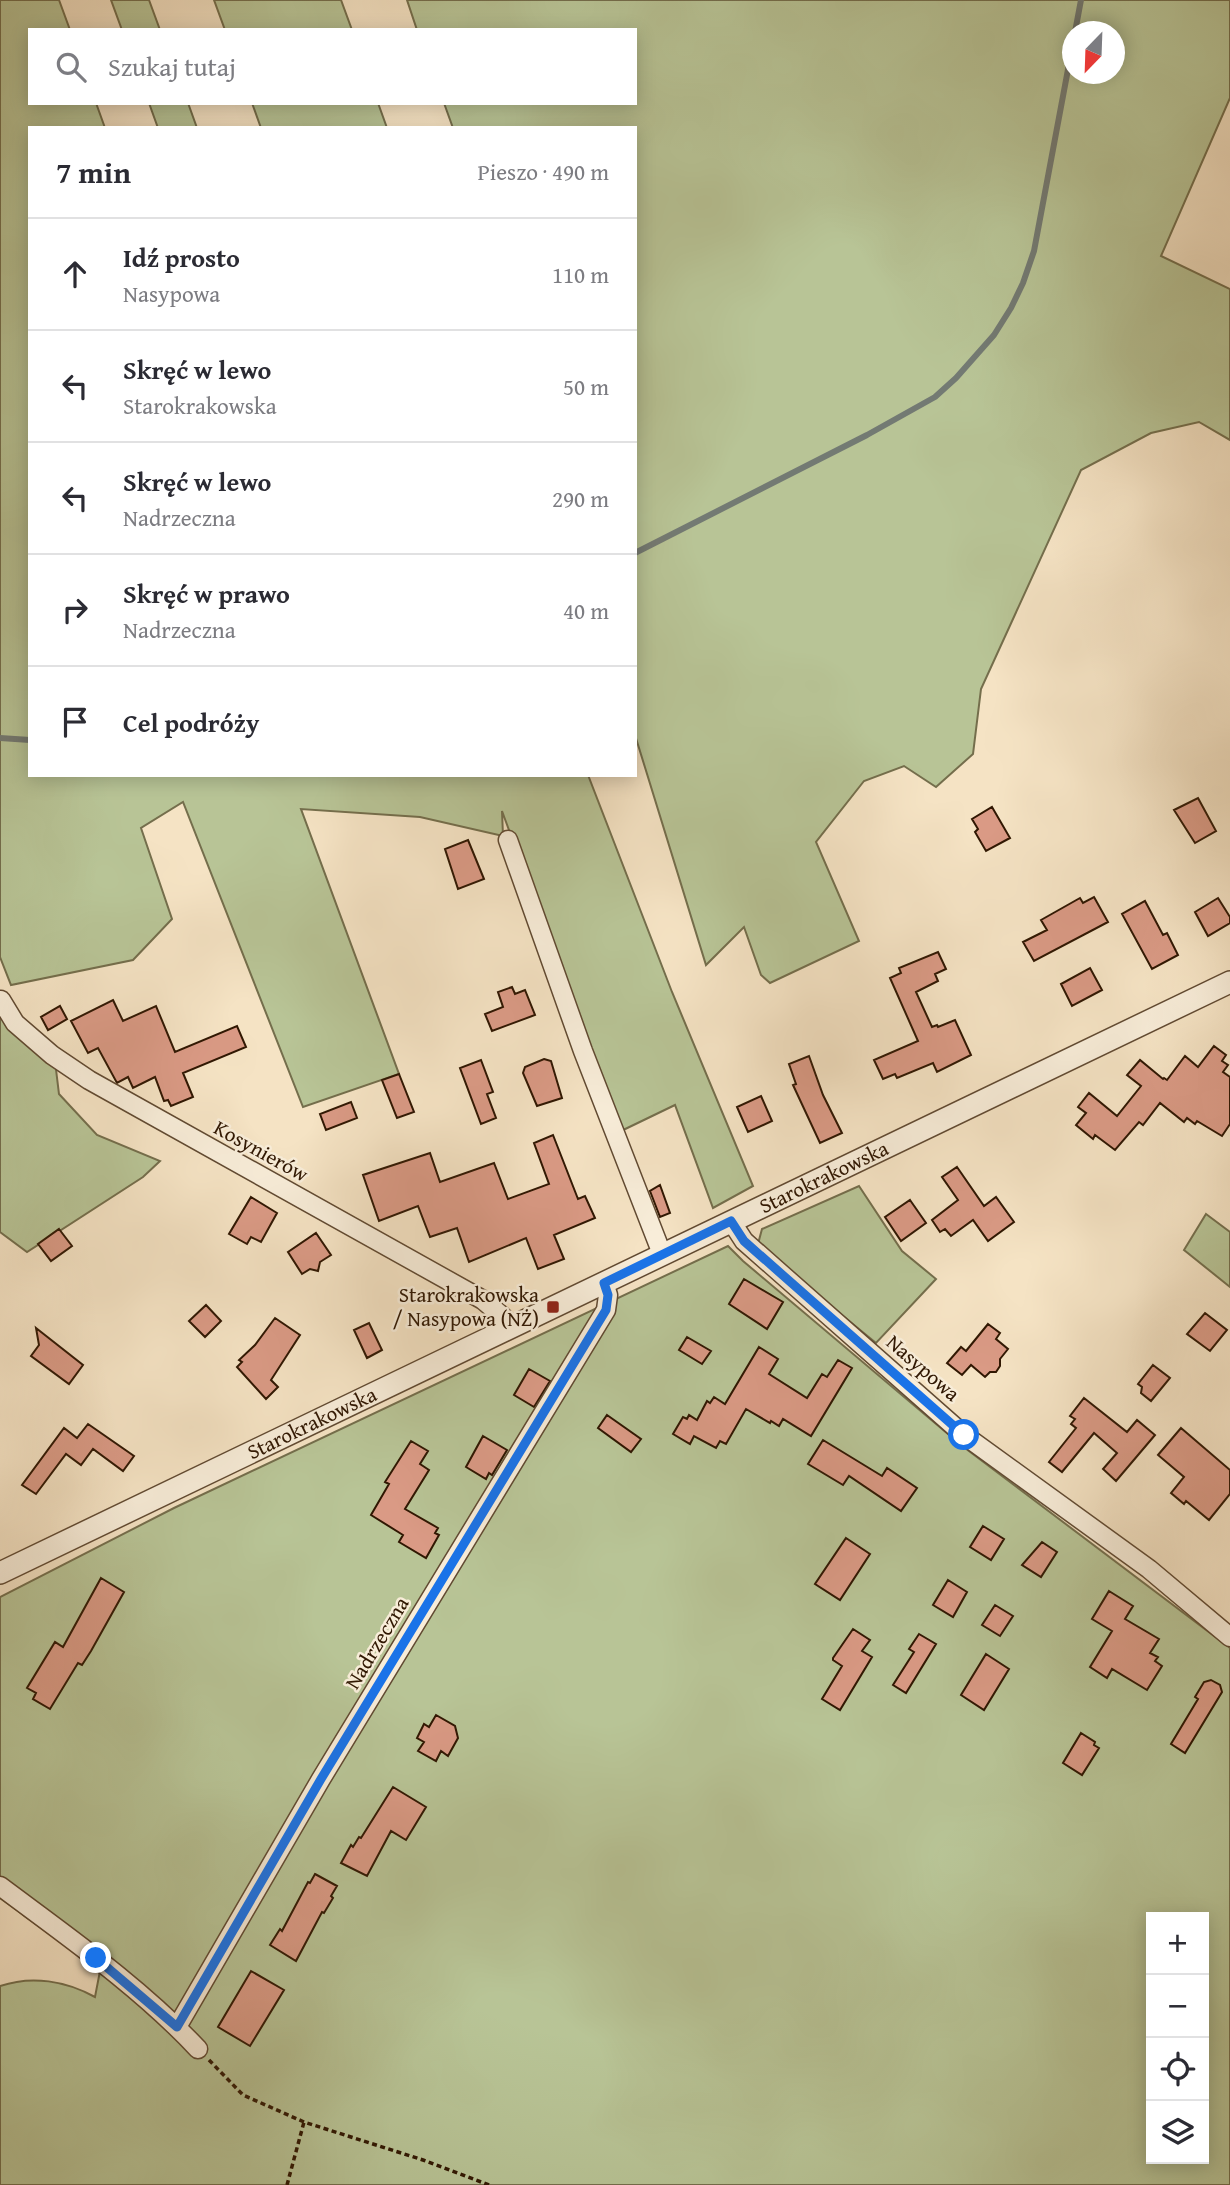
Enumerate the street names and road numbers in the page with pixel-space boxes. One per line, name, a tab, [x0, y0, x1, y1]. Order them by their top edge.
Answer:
street label: Kosynierów	[208, 1112, 314, 1189]
street label: Starokrakowska	[754, 1132, 894, 1221]
street label: Nasypowa	[880, 1327, 967, 1408]
street label: Starokrakowska	[242, 1378, 382, 1467]
street label: Nadrzeczna	[337, 1591, 416, 1695]

